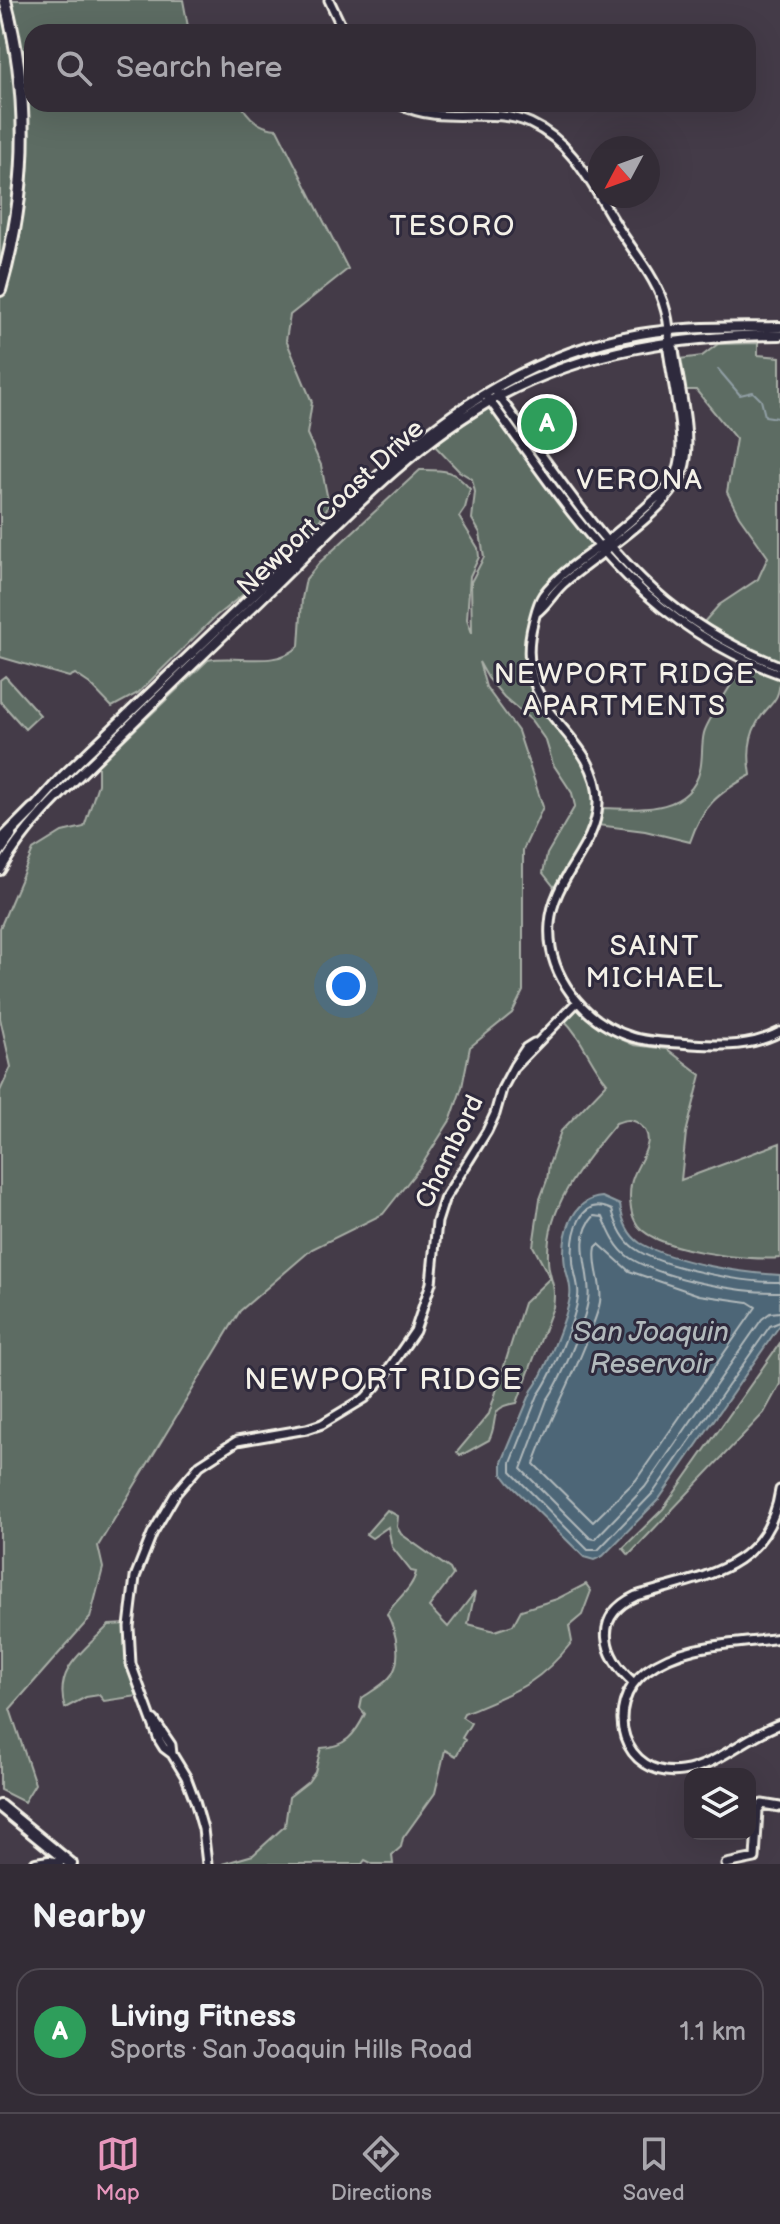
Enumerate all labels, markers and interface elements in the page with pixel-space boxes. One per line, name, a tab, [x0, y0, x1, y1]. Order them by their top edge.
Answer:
search box	[24, 24, 756, 112]
icon: search	[52, 46, 96, 90]
text: Search here	[116, 50, 282, 86]
north arrow	[588, 136, 660, 208]
district label: TESORO	[390, 210, 516, 243]
pin: A	[521, 394, 573, 454]
street label: Newport Coast Drive	[231, 413, 431, 603]
district label: VERONA	[576, 464, 704, 497]
district label: NEWPORT RIDGE APARTMENTS	[494, 658, 756, 723]
district label: SAINT MICHAEL	[586, 930, 724, 995]
your location	[326, 966, 366, 1006]
street label: Chambord	[409, 1090, 491, 1214]
water label: San Joaquin Reservoir	[573, 1316, 729, 1381]
district label: NEWPORT RIDGE	[244, 1362, 524, 1398]
map controls	[684, 1768, 756, 1840]
button: layers	[684, 1768, 756, 1840]
text: Nearby	[32, 1896, 146, 1937]
text: Living Fitness	[110, 1999, 296, 2035]
text: A	[52, 2017, 68, 2048]
text: 1.1 km	[680, 2017, 746, 2048]
text: Sports · San Joaquin Hills Road	[110, 2035, 472, 2066]
tab: Map	[95, 2132, 140, 2207]
tab: Directions	[331, 2132, 432, 2207]
tab: Saved	[623, 2132, 685, 2207]

